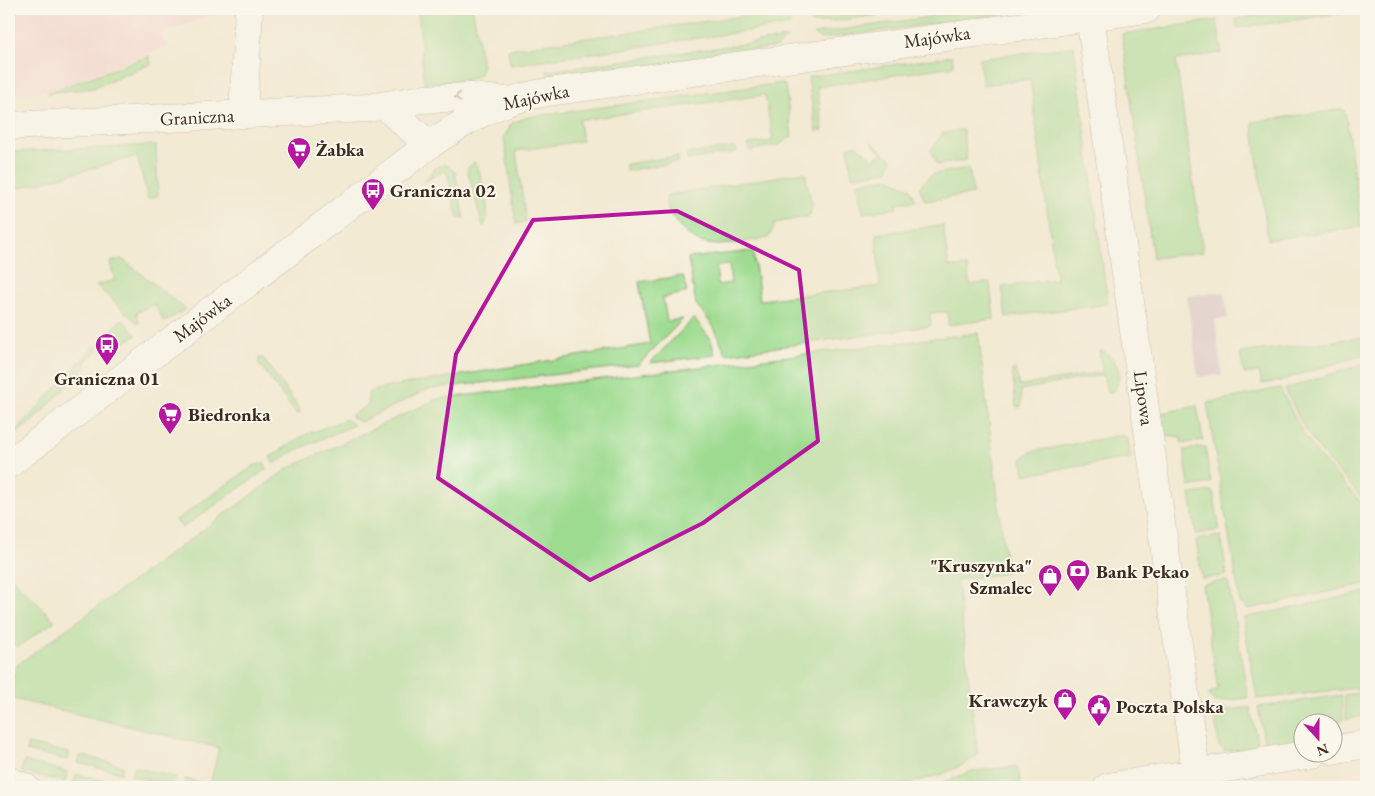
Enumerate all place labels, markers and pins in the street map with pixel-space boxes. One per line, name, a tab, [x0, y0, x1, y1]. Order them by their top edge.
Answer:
supermarket icon: Żabka	[286, 136, 312, 170]
place label: Żabka	[316, 137, 365, 162]
bus stop icon: Graniczna 02	[360, 177, 386, 211]
place label: Graniczna 02	[390, 178, 496, 203]
bus stop icon: Graniczna 01	[94, 332, 120, 366]
place label: Graniczna 01	[54, 366, 160, 391]
supermarket icon: Biedronka	[157, 401, 183, 435]
place label: Biedronka	[188, 402, 271, 427]
place label: "Kruszynka" Szmalec	[930, 553, 1032, 600]
bank icon: Bank Pekao	[1065, 558, 1091, 592]
place label: Bank Pekao	[1096, 559, 1189, 584]
shop icon: "Kruszynka" Szmalec	[1037, 563, 1063, 597]
shop icon: Krawczyk	[1052, 687, 1078, 721]
place label: Krawczyk	[969, 688, 1049, 713]
public building icon: Poczta Polska	[1086, 693, 1112, 727]
place label: Poczta Polska	[1116, 694, 1224, 719]

